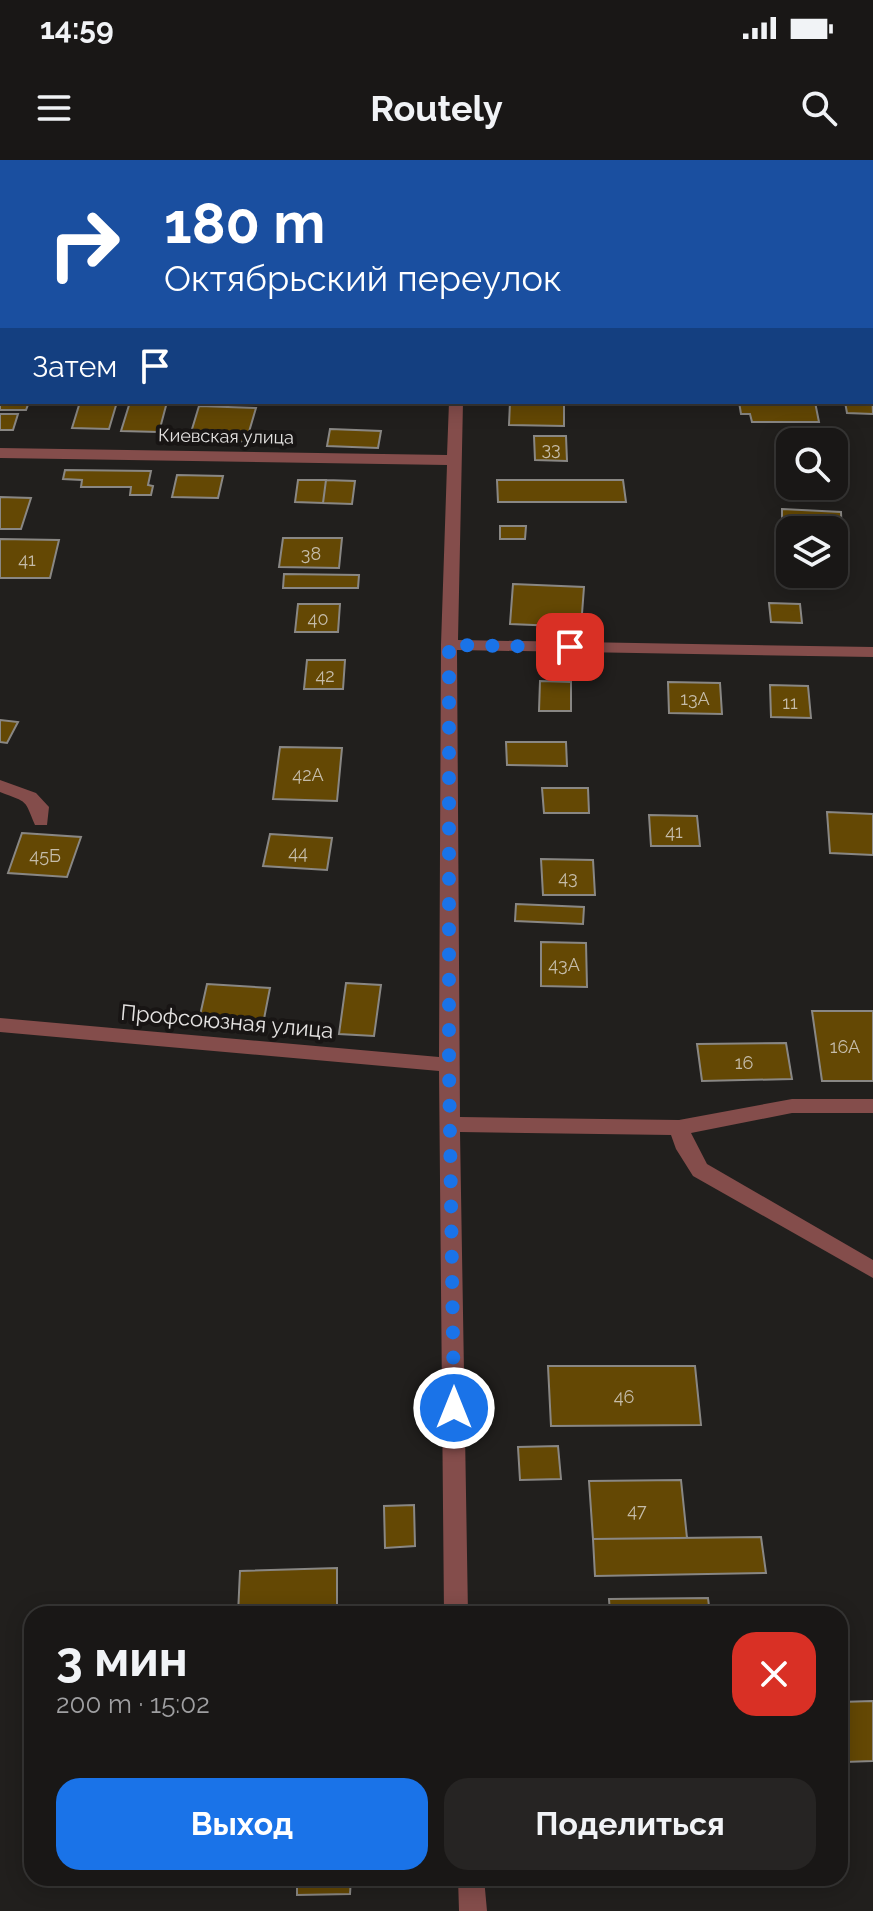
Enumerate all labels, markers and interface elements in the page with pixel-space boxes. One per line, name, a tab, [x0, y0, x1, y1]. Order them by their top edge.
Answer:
text: 14:59	[40, 11, 114, 46]
icon: menu	[32, 86, 76, 130]
icon: search	[797, 86, 841, 130]
text: Routely	[370, 87, 503, 129]
text: 180 m	[164, 190, 325, 256]
icon: right	[32, 192, 136, 296]
text: Октябрьский переулок	[164, 257, 562, 299]
icon: arrive	[133, 344, 177, 388]
text: Затем	[32, 349, 117, 384]
street label: Киевская улица	[158, 424, 294, 448]
map controls	[776, 428, 848, 588]
button: search	[776, 428, 848, 500]
house number: 33	[541, 438, 561, 459]
button: layers	[776, 516, 848, 588]
house number: 38	[301, 543, 321, 564]
house number: 41	[18, 549, 36, 570]
house number: 40	[308, 608, 328, 629]
pin	[536, 613, 604, 681]
icon: arrive	[548, 625, 592, 669]
house number: 42	[315, 665, 335, 686]
house number: 13А	[680, 688, 710, 709]
house number: 11	[782, 692, 798, 713]
house number: 42А	[292, 764, 324, 785]
house number: 41	[665, 821, 683, 842]
house number: 44	[288, 842, 308, 863]
house number: 45Б	[29, 845, 61, 866]
house number: 43	[558, 867, 578, 888]
house number: 43А	[548, 954, 580, 975]
street label: Профсоюзная улица	[120, 999, 334, 1043]
house number: 16А	[830, 1036, 860, 1057]
house number: 16	[735, 1052, 753, 1073]
position arrow	[412, 1366, 496, 1450]
house number: 46	[614, 1386, 634, 1407]
house number: 47	[627, 1500, 647, 1521]
text: 3 мин	[56, 1631, 188, 1687]
button: close	[732, 1632, 816, 1716]
text: 200 m · 15:02	[56, 1689, 210, 1719]
button: Выход	[56, 1778, 428, 1870]
button: Поделиться	[444, 1778, 816, 1870]

